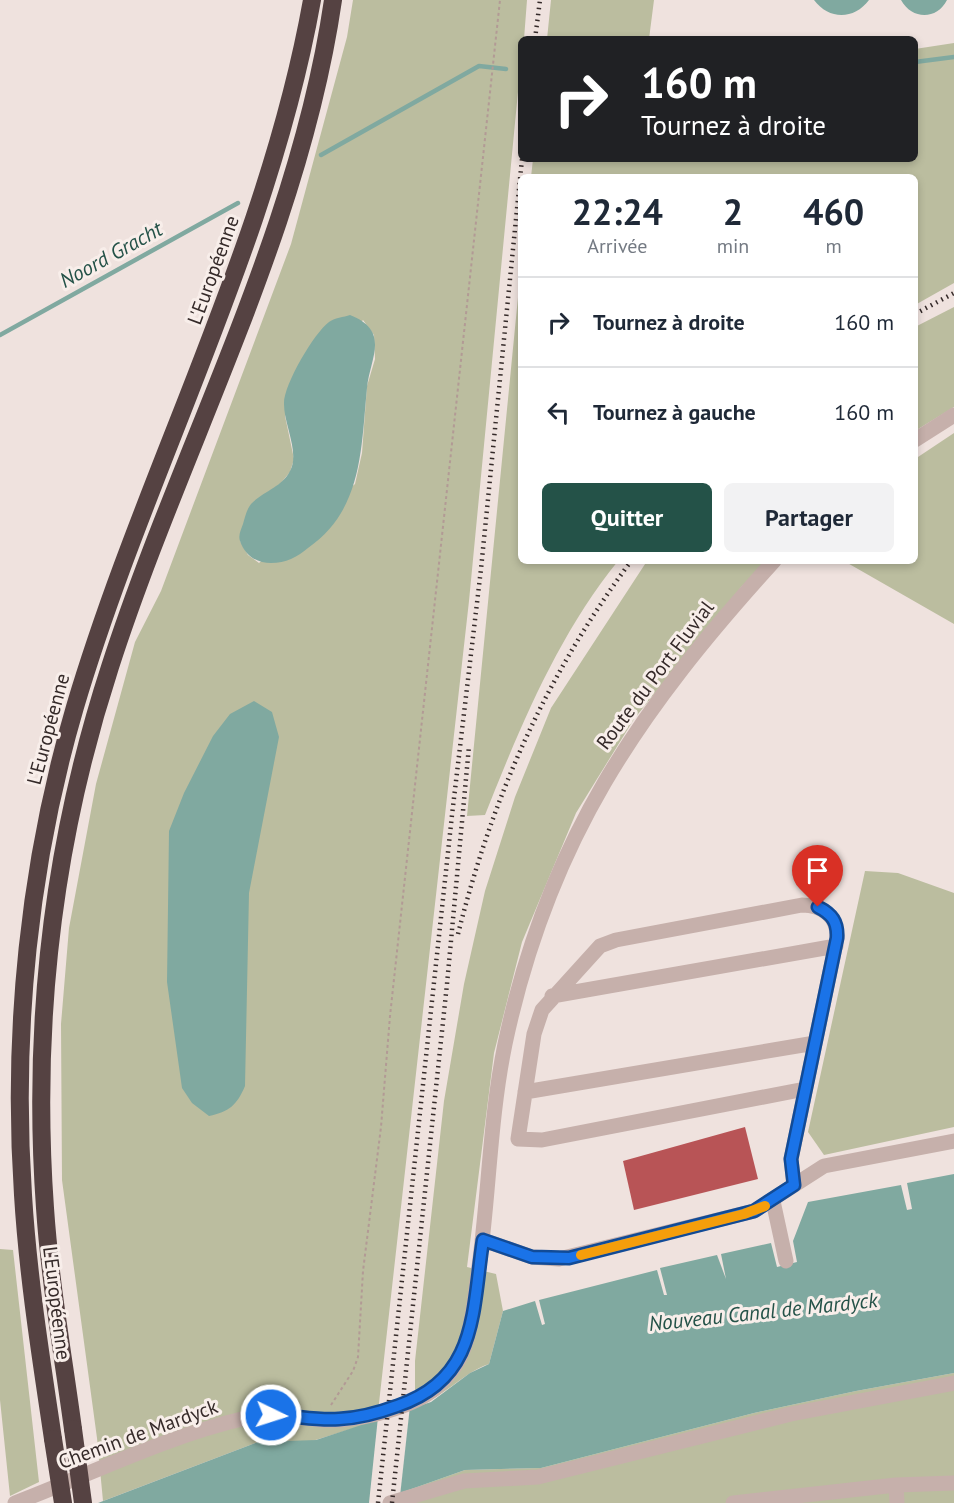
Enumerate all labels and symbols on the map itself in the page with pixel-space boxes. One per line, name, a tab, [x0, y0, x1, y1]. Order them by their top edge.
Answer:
street label: L'Européenne	[181, 212, 245, 328]
water label: Noord Gracht	[55, 215, 168, 294]
street label: Route du Port Fluvial	[591, 595, 720, 755]
street label: L'Européenne	[21, 670, 75, 788]
pin	[792, 845, 843, 907]
street label: L'Européenne	[37, 1245, 77, 1361]
water label: Nouveau Canal de Mardyck	[647, 1286, 880, 1337]
position arrow	[239, 1383, 303, 1447]
street label: Chemin de Mardyck	[55, 1393, 222, 1475]

